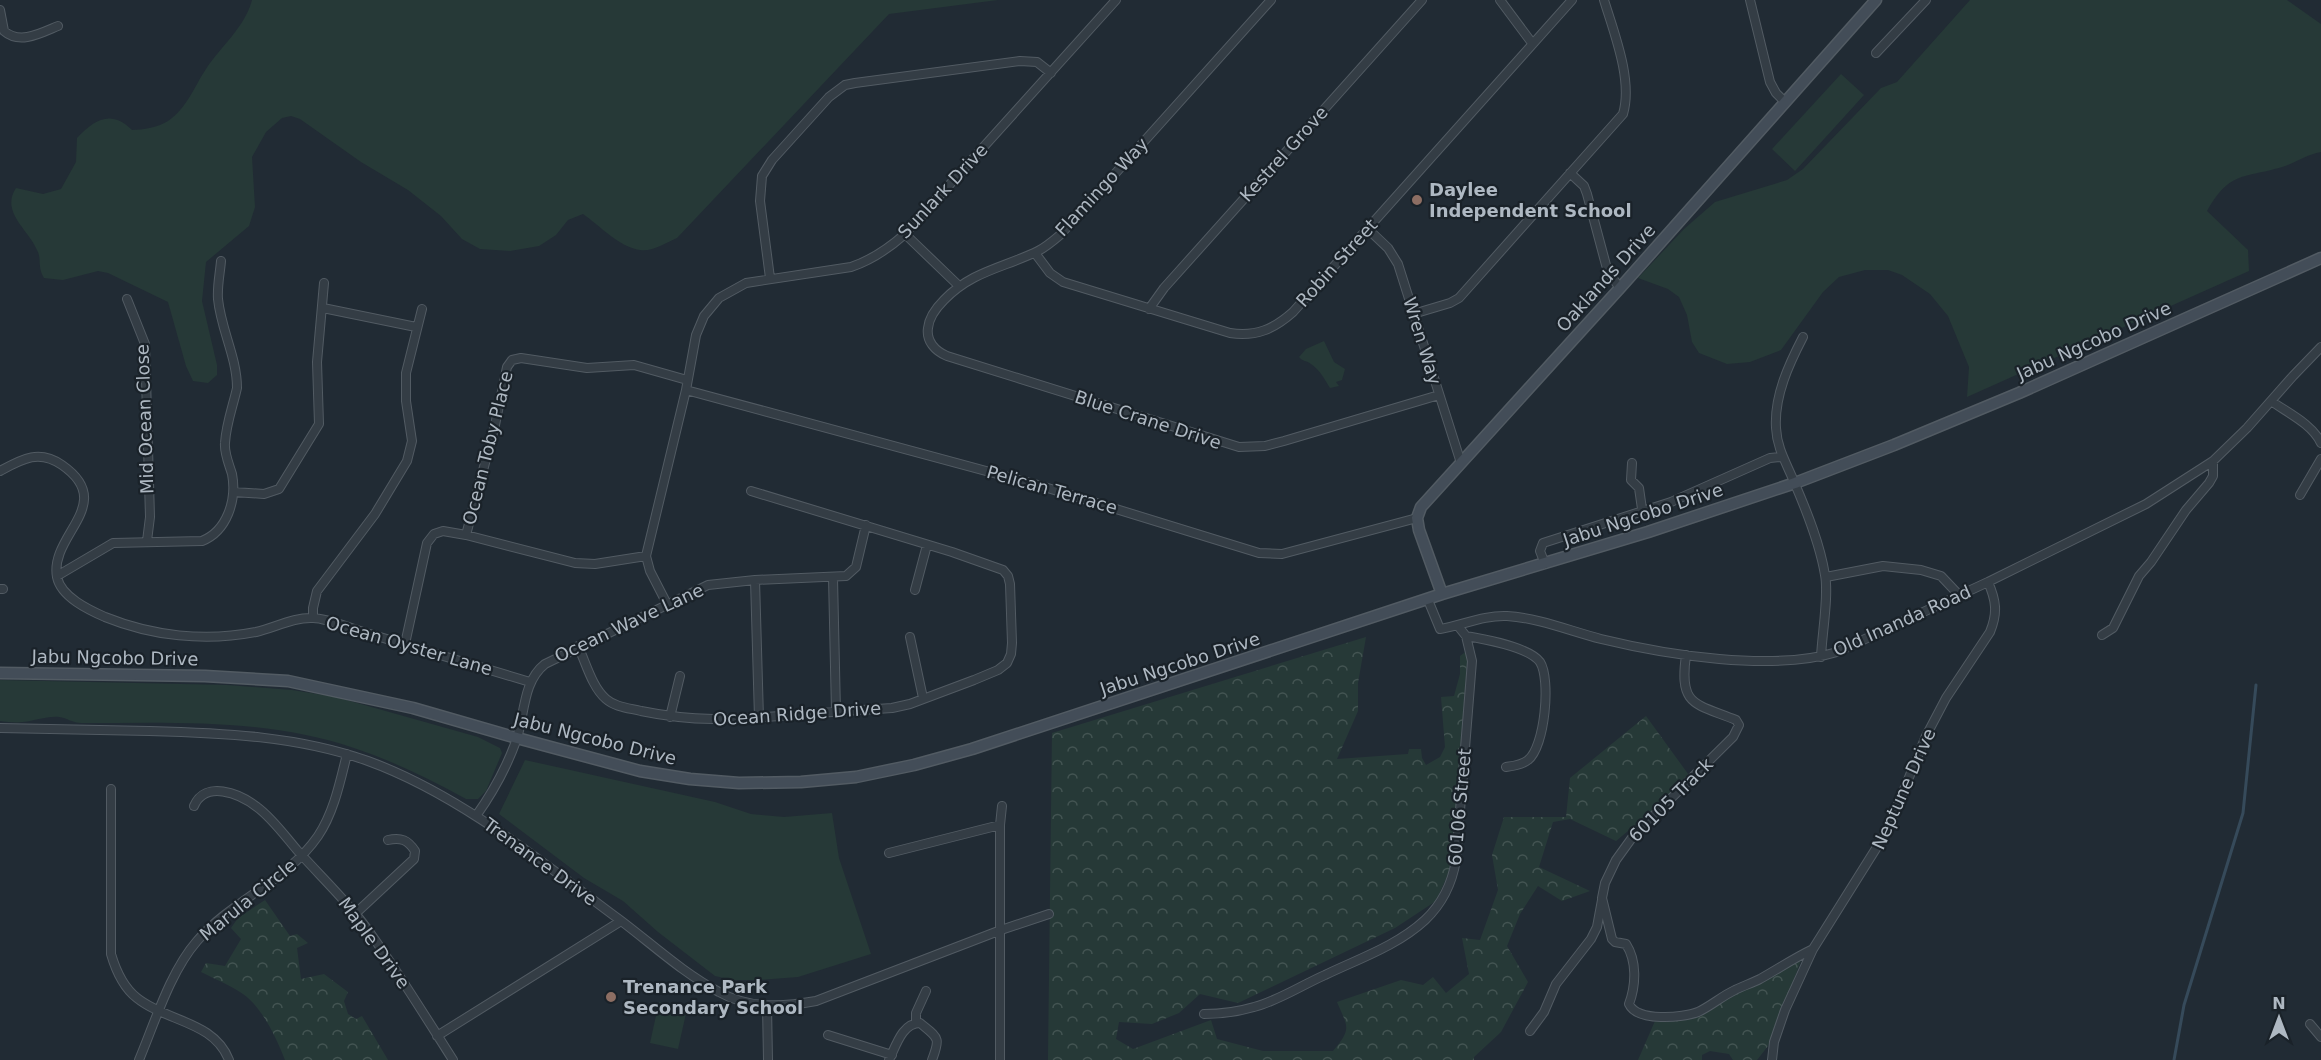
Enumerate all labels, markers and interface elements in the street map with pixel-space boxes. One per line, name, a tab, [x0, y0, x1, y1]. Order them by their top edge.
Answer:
street label: Kestrel Grove	[1235, 102, 1332, 206]
street label: Flamingo Way	[1051, 133, 1153, 240]
street label: Sunlark Drive	[893, 139, 992, 242]
place label: Daylee Independent School	[1429, 179, 1632, 221]
marker: Daylee Independent School	[1410, 193, 1424, 207]
street label: Robin Street	[1292, 214, 1382, 311]
street label: Oaklands Drive	[1552, 220, 1659, 336]
street label: Wren Way	[1399, 294, 1446, 388]
street label: Jabu Ngcobo Drive	[2012, 297, 2174, 384]
street label: Mid Ocean Close	[131, 344, 158, 494]
street label: Ocean Toby Place	[458, 369, 517, 527]
street label: Blue Crane Drive	[1072, 386, 1224, 453]
street label: Pelican Terrace	[984, 461, 1120, 518]
street label: Jabu Ngcobo Drive	[1559, 479, 1725, 551]
street label: Ocean Wave Lane	[551, 579, 707, 666]
street label: Old Inanda Road	[1830, 581, 1974, 660]
street label: Ocean Oyster Lane	[323, 612, 495, 679]
street label: Jabu Ngcobo Drive	[1096, 628, 1262, 700]
street label: Jabu Ngcobo Drive	[30, 646, 199, 669]
street label: Ocean Ridge Drive	[712, 697, 882, 730]
street label: Jabu Ngcobo Drive	[511, 708, 679, 769]
street label: Neptune Drive	[1867, 725, 1940, 853]
street label: 60106 Street	[1444, 747, 1475, 866]
street label: 60105 Track	[1624, 753, 1717, 846]
street label: Trenance Drive	[479, 813, 601, 910]
street label: Marula Circle	[195, 854, 300, 945]
street label: Maple Drive	[334, 893, 415, 992]
place label: Trenance Park Secondary School	[623, 976, 803, 1018]
north arrow	[2249, 988, 2309, 1048]
marker: Trenance Park Secondary School	[604, 990, 618, 1004]
text: N	[2272, 994, 2286, 1013]

